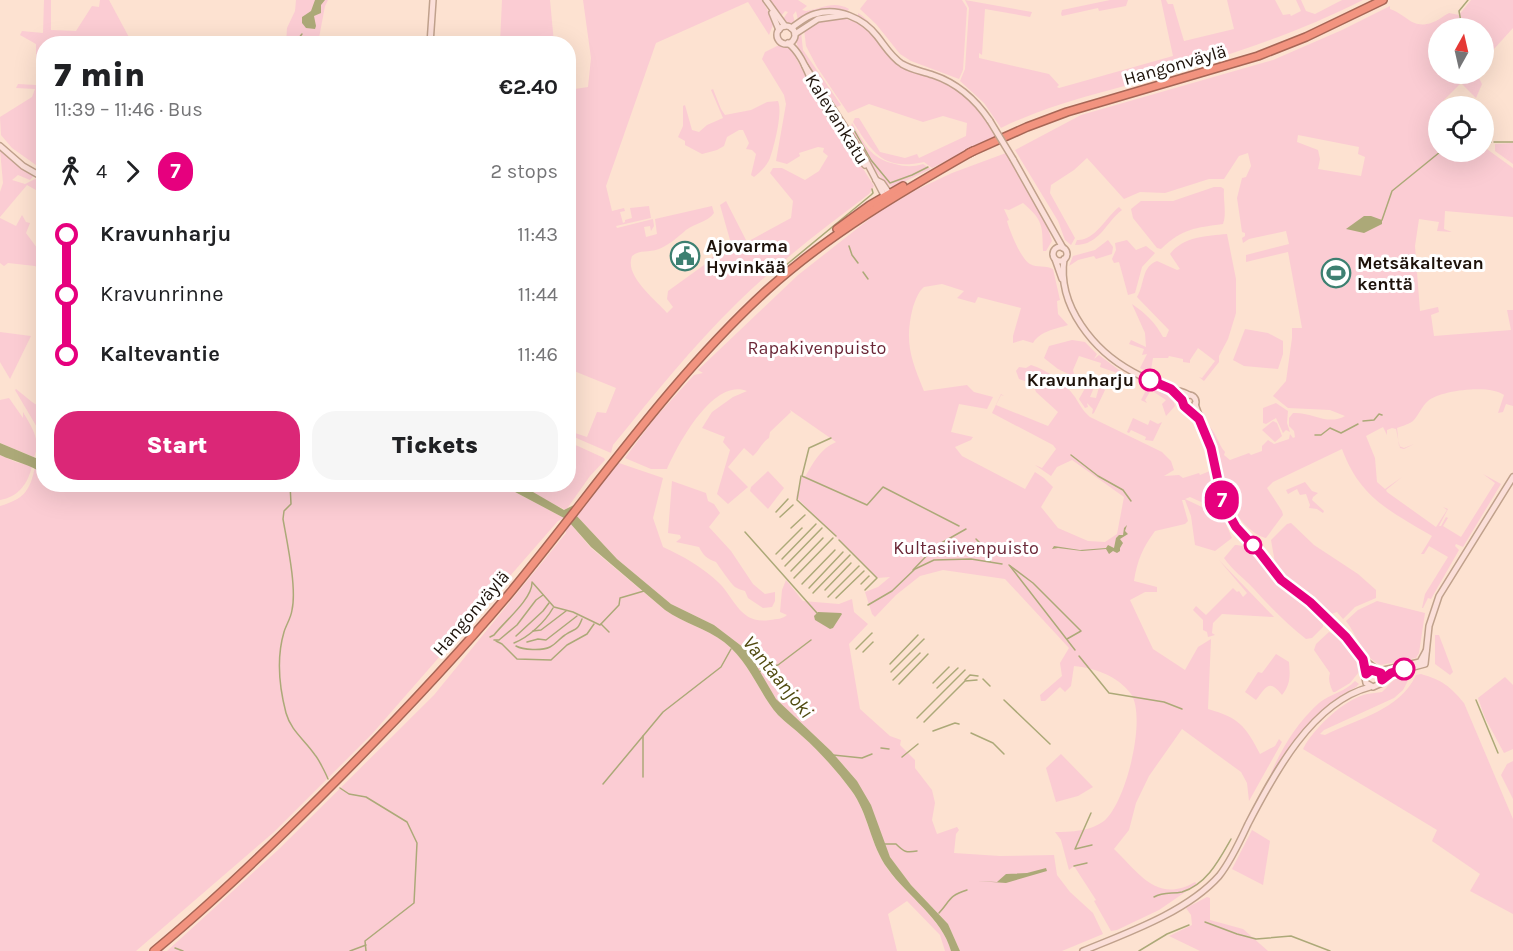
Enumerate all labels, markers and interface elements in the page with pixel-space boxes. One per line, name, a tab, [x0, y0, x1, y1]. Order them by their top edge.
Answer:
north arrow	[1428, 18, 1494, 84]
map controls	[1428, 18, 1494, 162]
street label: Hangonväylä	[1121, 40, 1229, 90]
text: 7 min	[54, 56, 145, 94]
street label: Kalevankatu	[800, 70, 874, 168]
text: €2.40	[499, 74, 558, 100]
button: locate	[1428, 96, 1494, 162]
text: 11:39 – 11:46 · Bus	[54, 98, 203, 121]
icon: walk	[54, 155, 87, 188]
icon: forward	[116, 155, 149, 188]
text: 7	[170, 159, 181, 183]
text: 4	[96, 160, 107, 183]
text: 2 stops	[491, 160, 558, 183]
text: Kravunharju	[100, 221, 231, 247]
text: 11:43	[517, 223, 558, 246]
place label: Ajovarma Hyvinkää	[706, 235, 788, 278]
public building icon: Ajovarma Hyvinkää	[669, 240, 701, 272]
place label: Metsäkaltevan kenttä	[1357, 252, 1484, 295]
sports icon: Metsäkaltevan kenttä	[1320, 257, 1352, 289]
text: Kravunrinne	[100, 281, 223, 307]
text: 11:44	[518, 283, 558, 306]
park label: Rapakivenpuisto	[748, 337, 886, 359]
text: Kaltevantie	[100, 341, 220, 367]
text: 11:46	[518, 343, 558, 366]
place label: Kravunharju	[1027, 369, 1134, 391]
marker: Kravunharju	[1139, 369, 1161, 391]
button: Start	[54, 411, 300, 480]
button: Tickets	[312, 411, 558, 480]
line badge: 7	[1202, 480, 1242, 520]
text: 7	[1217, 488, 1227, 512]
unlabelled marker	[1244, 536, 1262, 554]
park label: Kultasiivenpuisto	[893, 537, 1039, 559]
street label: Hangonväylä	[428, 566, 514, 660]
water label: Vantaanjoki	[738, 631, 818, 723]
unlabelled marker	[1393, 658, 1415, 680]

